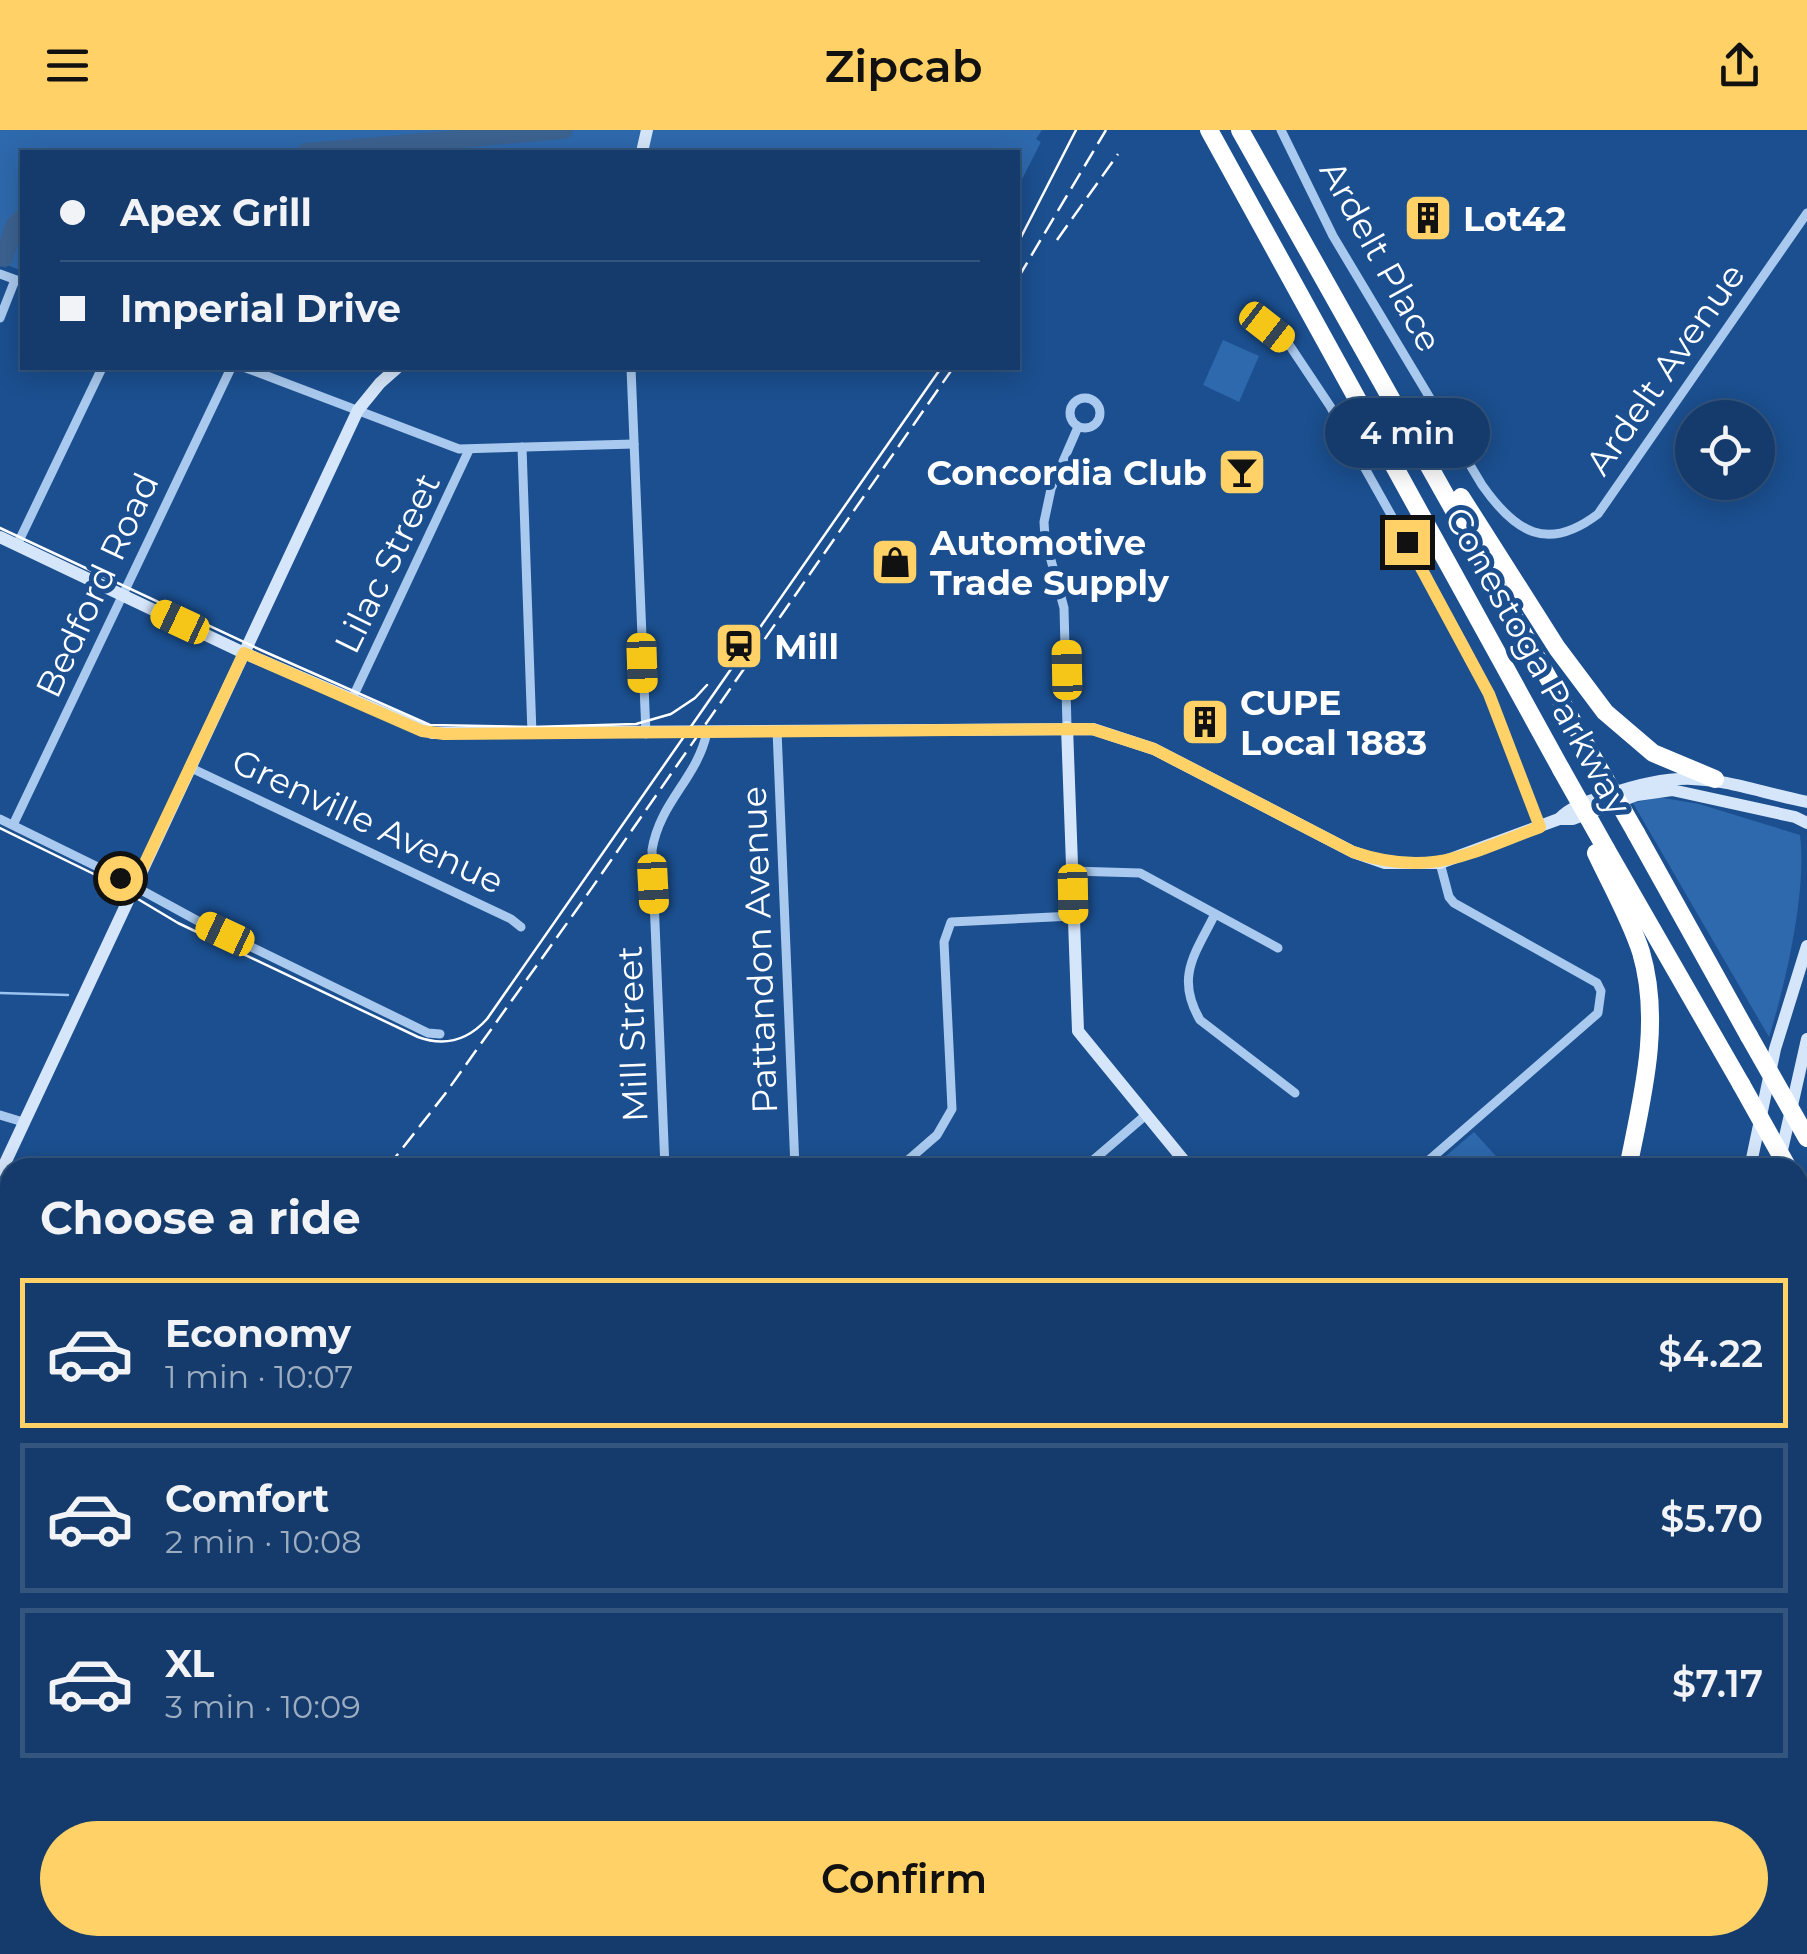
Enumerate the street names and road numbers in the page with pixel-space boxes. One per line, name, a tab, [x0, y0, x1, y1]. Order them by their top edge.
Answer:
street label: Ardelt Place	[1311, 153, 1451, 359]
street label: Ardelt Avenue	[1576, 255, 1754, 483]
street label: Bedford Road	[26, 466, 168, 704]
street label: Lilac Street	[325, 466, 449, 660]
street label: Conestoga Parkway	[1436, 500, 1640, 822]
street label: Grenville Avenue	[225, 739, 511, 903]
street label: Pattandon Avenue	[732, 786, 786, 1114]
street label: Mill Street	[607, 945, 657, 1123]

